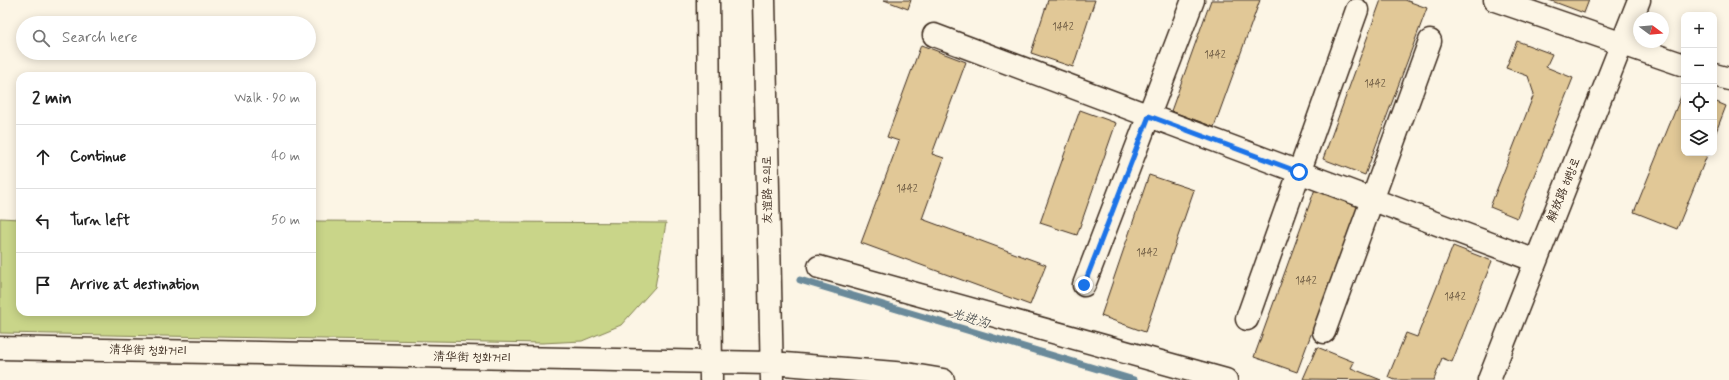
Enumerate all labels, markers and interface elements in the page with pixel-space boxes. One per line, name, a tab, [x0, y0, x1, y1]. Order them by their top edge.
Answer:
north arrow	[1633, 12, 1669, 48]
map controls	[1681, 12, 1717, 156]
button: +	[1681, 12, 1717, 48]
search box	[16, 16, 316, 60]
house number: 1442	[1052, 21, 1074, 34]
icon: search	[30, 27, 52, 49]
text: Search here	[62, 28, 138, 48]
button: −	[1681, 48, 1717, 84]
house number: 1442	[1204, 49, 1226, 62]
house number: 1442	[1364, 78, 1386, 91]
button: locate	[1681, 84, 1717, 120]
text: 2 min	[32, 87, 72, 109]
text: Walk · 90 m	[234, 90, 300, 107]
button: layers	[1681, 120, 1717, 156]
icon: ahead	[32, 146, 54, 168]
text: Continue	[70, 147, 126, 167]
text: 40 m	[271, 148, 300, 165]
street label: 解放路 해방로	[1544, 155, 1584, 225]
street label: 友谊路 우의로	[759, 156, 777, 224]
route start	[1290, 163, 1308, 181]
house number: 1442	[896, 183, 918, 196]
icon: left	[32, 210, 54, 232]
text: Turn left	[70, 211, 130, 231]
text: 50 m	[271, 212, 300, 229]
house number: 1442	[1136, 247, 1158, 260]
icon: arrive	[32, 274, 54, 296]
text: Arrive at destination	[70, 275, 199, 295]
house number: 1442	[1295, 275, 1317, 288]
route end	[1075, 276, 1093, 294]
house number: 1442	[1444, 291, 1466, 304]
water label: 光进沟	[949, 305, 992, 333]
street label: 清华街 청화거리	[109, 342, 187, 360]
street label: 清华街 청화거리	[433, 349, 511, 367]

